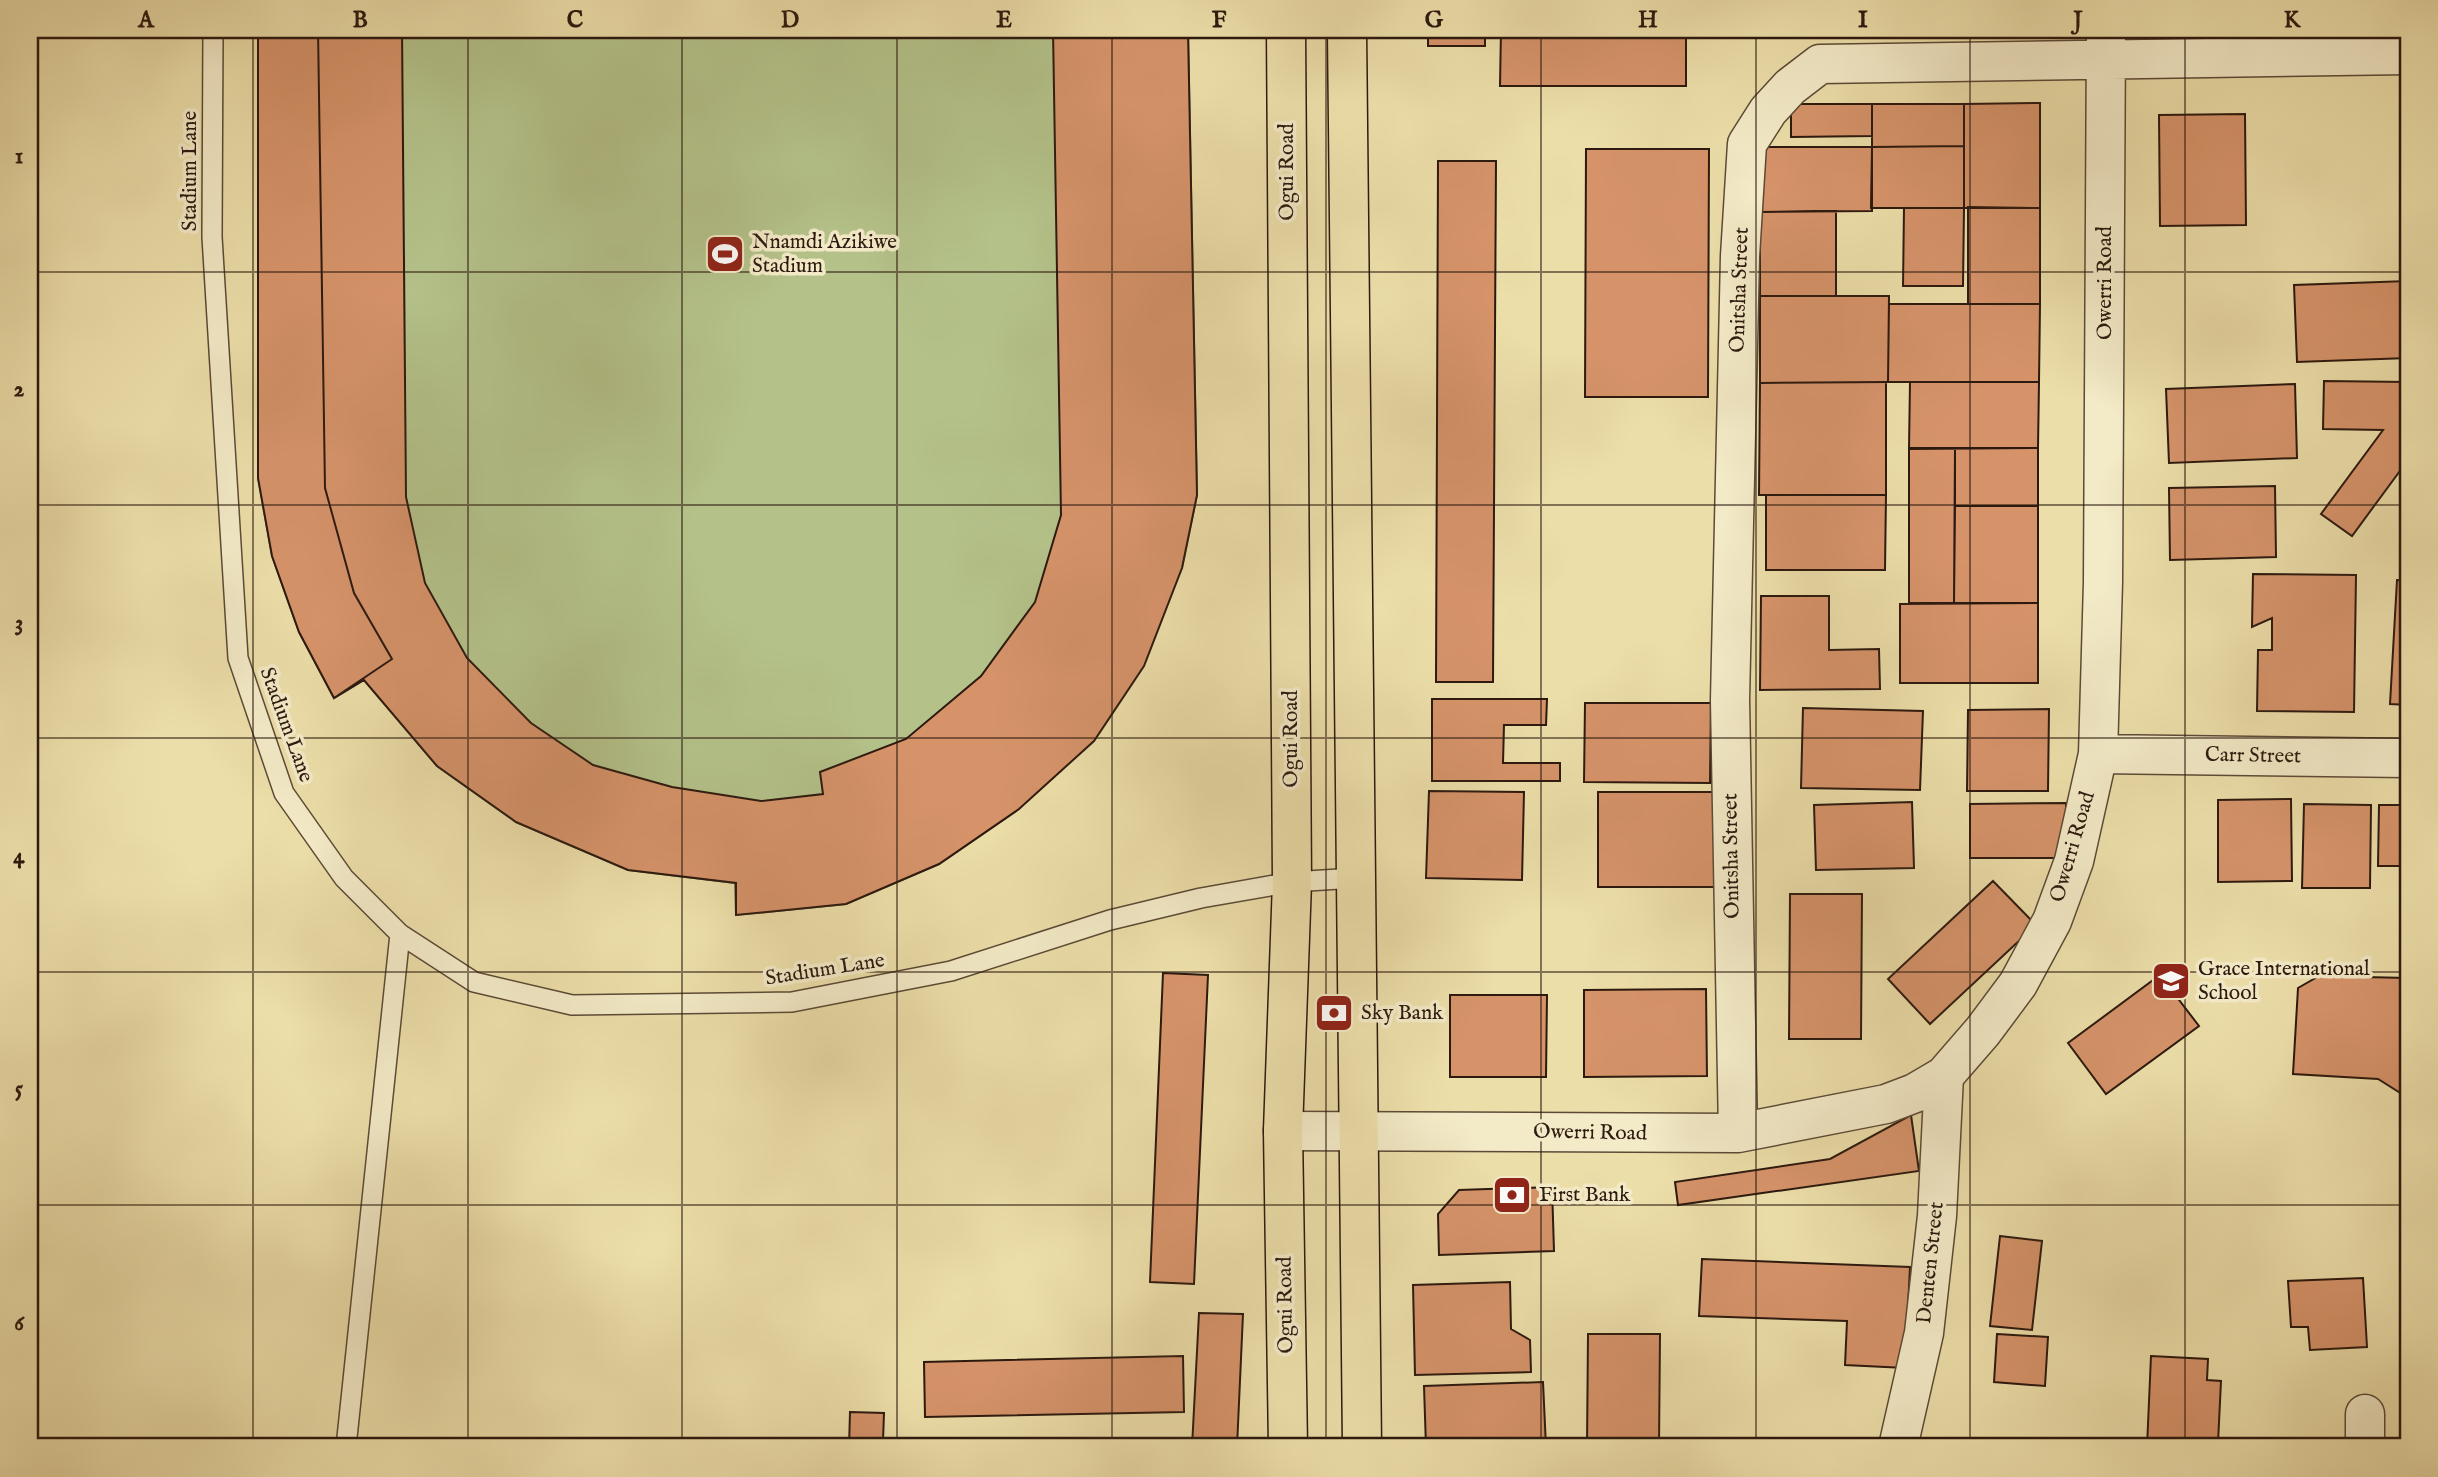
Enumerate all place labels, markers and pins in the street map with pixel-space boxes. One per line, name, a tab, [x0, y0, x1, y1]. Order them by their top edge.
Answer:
place label: Nnamdi Azikiwe Stadium	[752, 229, 897, 280]
sports icon: Nnamdi Azikiwe Stadium	[704, 233, 746, 275]
place label: Grace International School	[2198, 956, 2370, 1007]
school or university icon: Grace International School	[2150, 960, 2192, 1002]
bank icon: Sky Bank	[1313, 992, 1355, 1034]
place label: Sky Bank	[1361, 1000, 1444, 1027]
bank icon: First Bank	[1491, 1174, 1533, 1216]
place label: First Bank	[1539, 1182, 1631, 1209]

